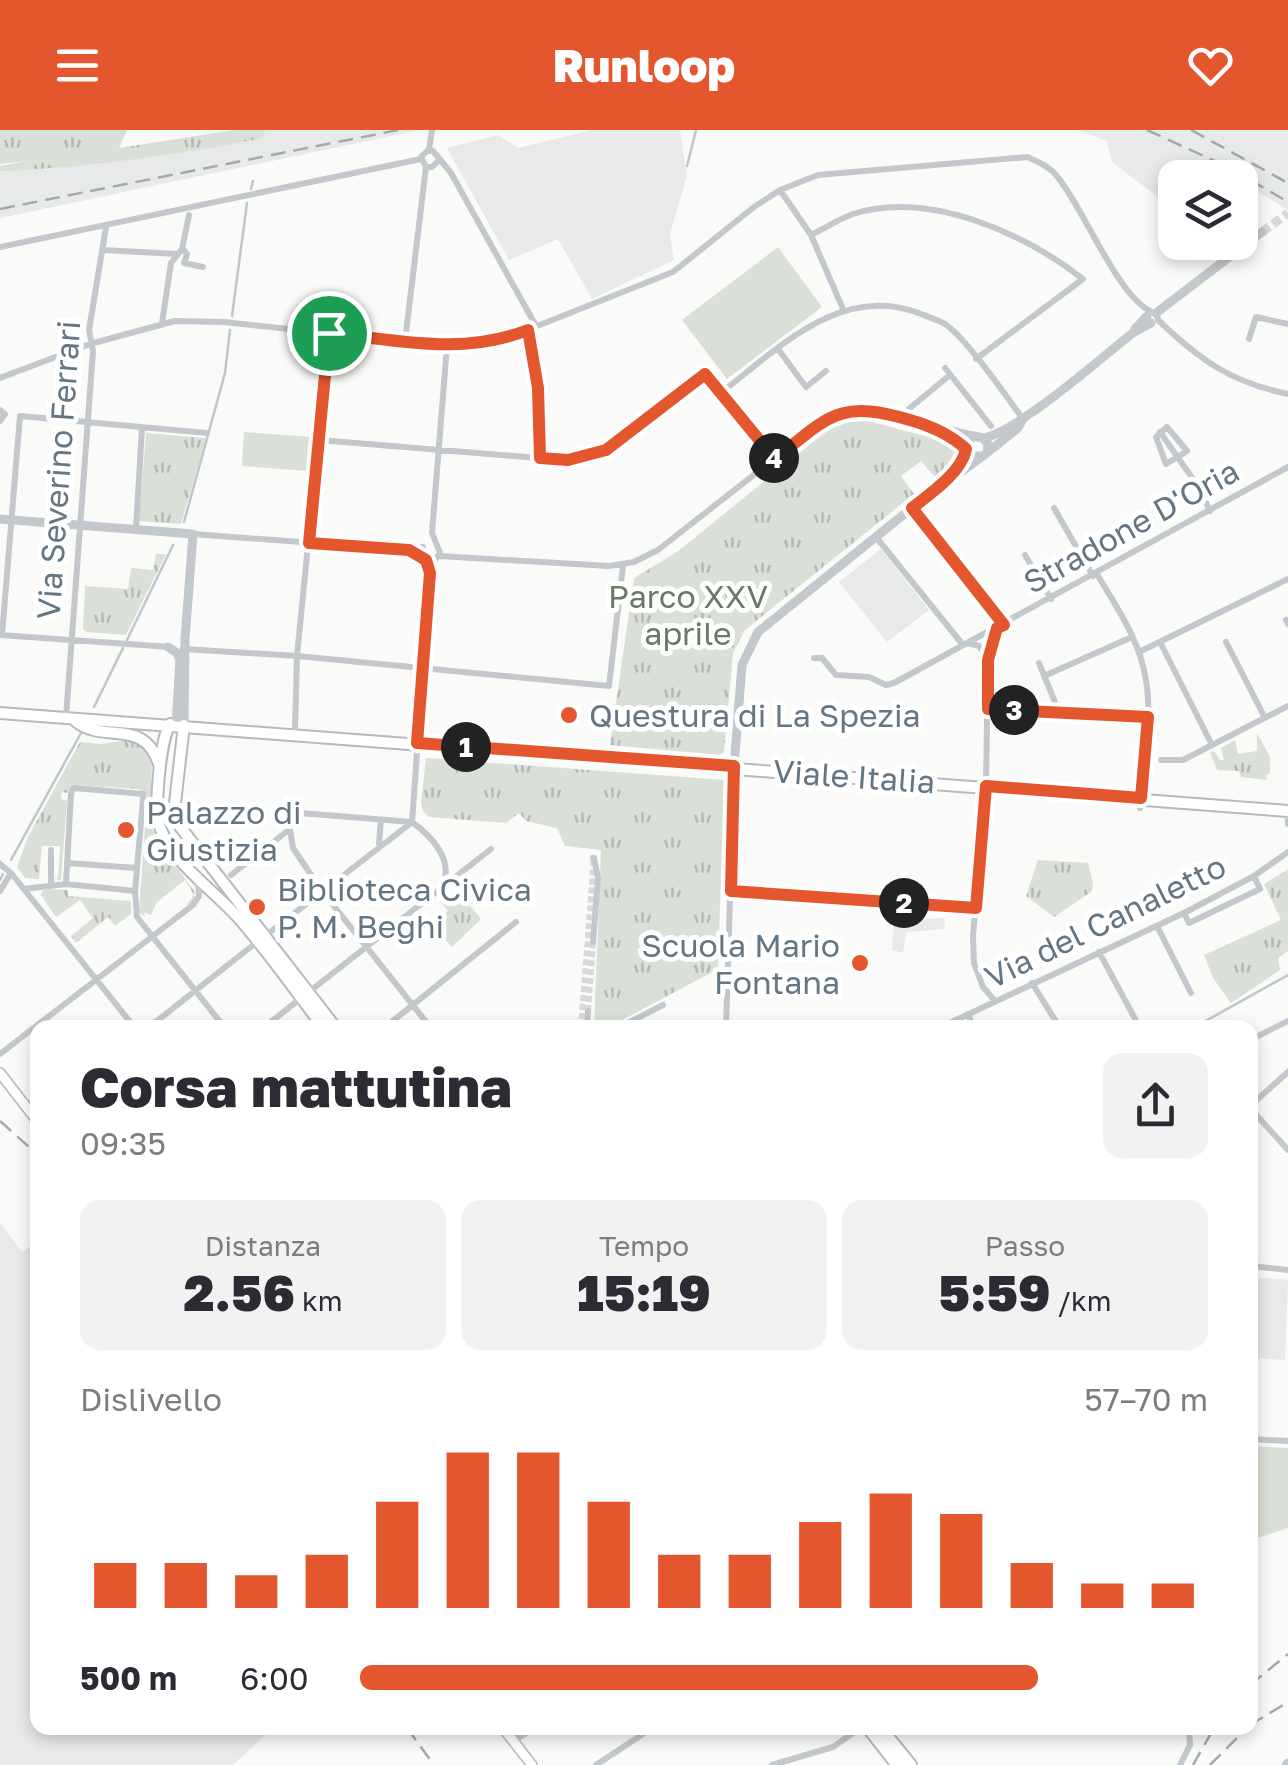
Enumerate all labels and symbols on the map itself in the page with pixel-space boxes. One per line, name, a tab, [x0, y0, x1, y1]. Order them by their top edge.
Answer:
pin	[287, 291, 372, 376]
street label: Via Severino Ferrari	[29, 319, 87, 621]
pin: 4	[749, 433, 799, 483]
street label: Stradone D'Oria	[1017, 451, 1245, 601]
park label: Parco XXV aprile	[608, 577, 768, 652]
pin: 3	[989, 685, 1039, 735]
place label: Questura di La Spezia	[589, 696, 921, 734]
marker: Questura di La Spezia	[558, 704, 580, 726]
pin: 1	[441, 722, 491, 772]
street label: Viale Italia	[772, 751, 936, 801]
place label: Palazzo di Giustizia	[146, 793, 301, 868]
marker: Palazzo di Giustizia	[115, 819, 137, 841]
street label: Via del Canaletto	[978, 846, 1232, 996]
place label: Biblioteca Civica P. M. Beghi	[277, 870, 532, 945]
pin: 2	[879, 878, 929, 928]
marker: Biblioteca Civica P. M. Beghi	[246, 896, 268, 918]
place label: Scuola Mario Fontana	[641, 926, 840, 1001]
marker: Scuola Mario Fontana	[849, 952, 871, 974]

